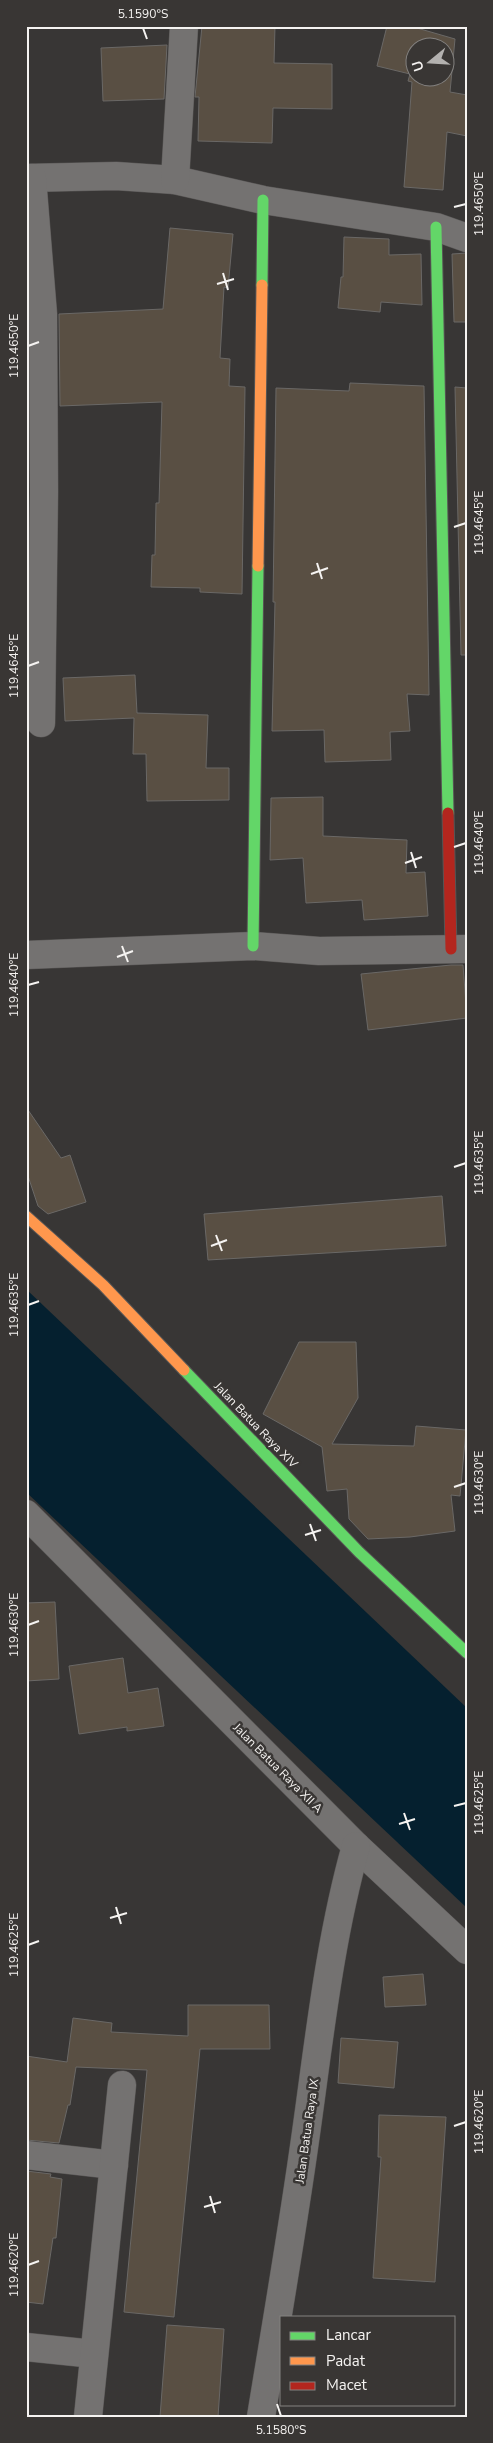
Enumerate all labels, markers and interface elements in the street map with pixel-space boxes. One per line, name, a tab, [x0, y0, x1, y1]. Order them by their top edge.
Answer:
text: 5.1590°S	[118, 6, 168, 22]
north arrow	[406, 38, 456, 88]
text: U	[407, 58, 429, 74]
text: 119.4650°E	[471, 172, 487, 236]
text: 119.4650°E	[6, 314, 22, 378]
text: 119.4645°E	[471, 491, 487, 555]
text: 119.4645°E	[6, 634, 22, 698]
text: 119.4640°E	[471, 811, 487, 875]
text: 119.4640°E	[6, 953, 22, 1017]
text: 119.4635°E	[471, 1131, 487, 1195]
text: 119.4635°E	[6, 1273, 22, 1337]
street label: Jalan Batua Raya XIV	[210, 1378, 302, 1472]
text: 119.4630°E	[471, 1451, 487, 1515]
text: 119.4630°E	[6, 1593, 22, 1657]
street label: Jalan Batua Raya XII A	[229, 1719, 326, 1816]
text: 119.4625°E	[471, 1771, 487, 1835]
text: 119.4625°E	[6, 1913, 22, 1977]
street label: Jalan Batua Raya IX	[292, 2077, 322, 2185]
text: 119.4620°E	[471, 2090, 487, 2154]
text: 119.4620°E	[6, 2233, 22, 2297]
legend	[280, 2316, 456, 2406]
text: Lancar	[326, 2325, 371, 2345]
text: Padat	[326, 2351, 366, 2371]
text: Macet	[326, 2375, 368, 2395]
text: 5.1580°S	[256, 2422, 306, 2438]

